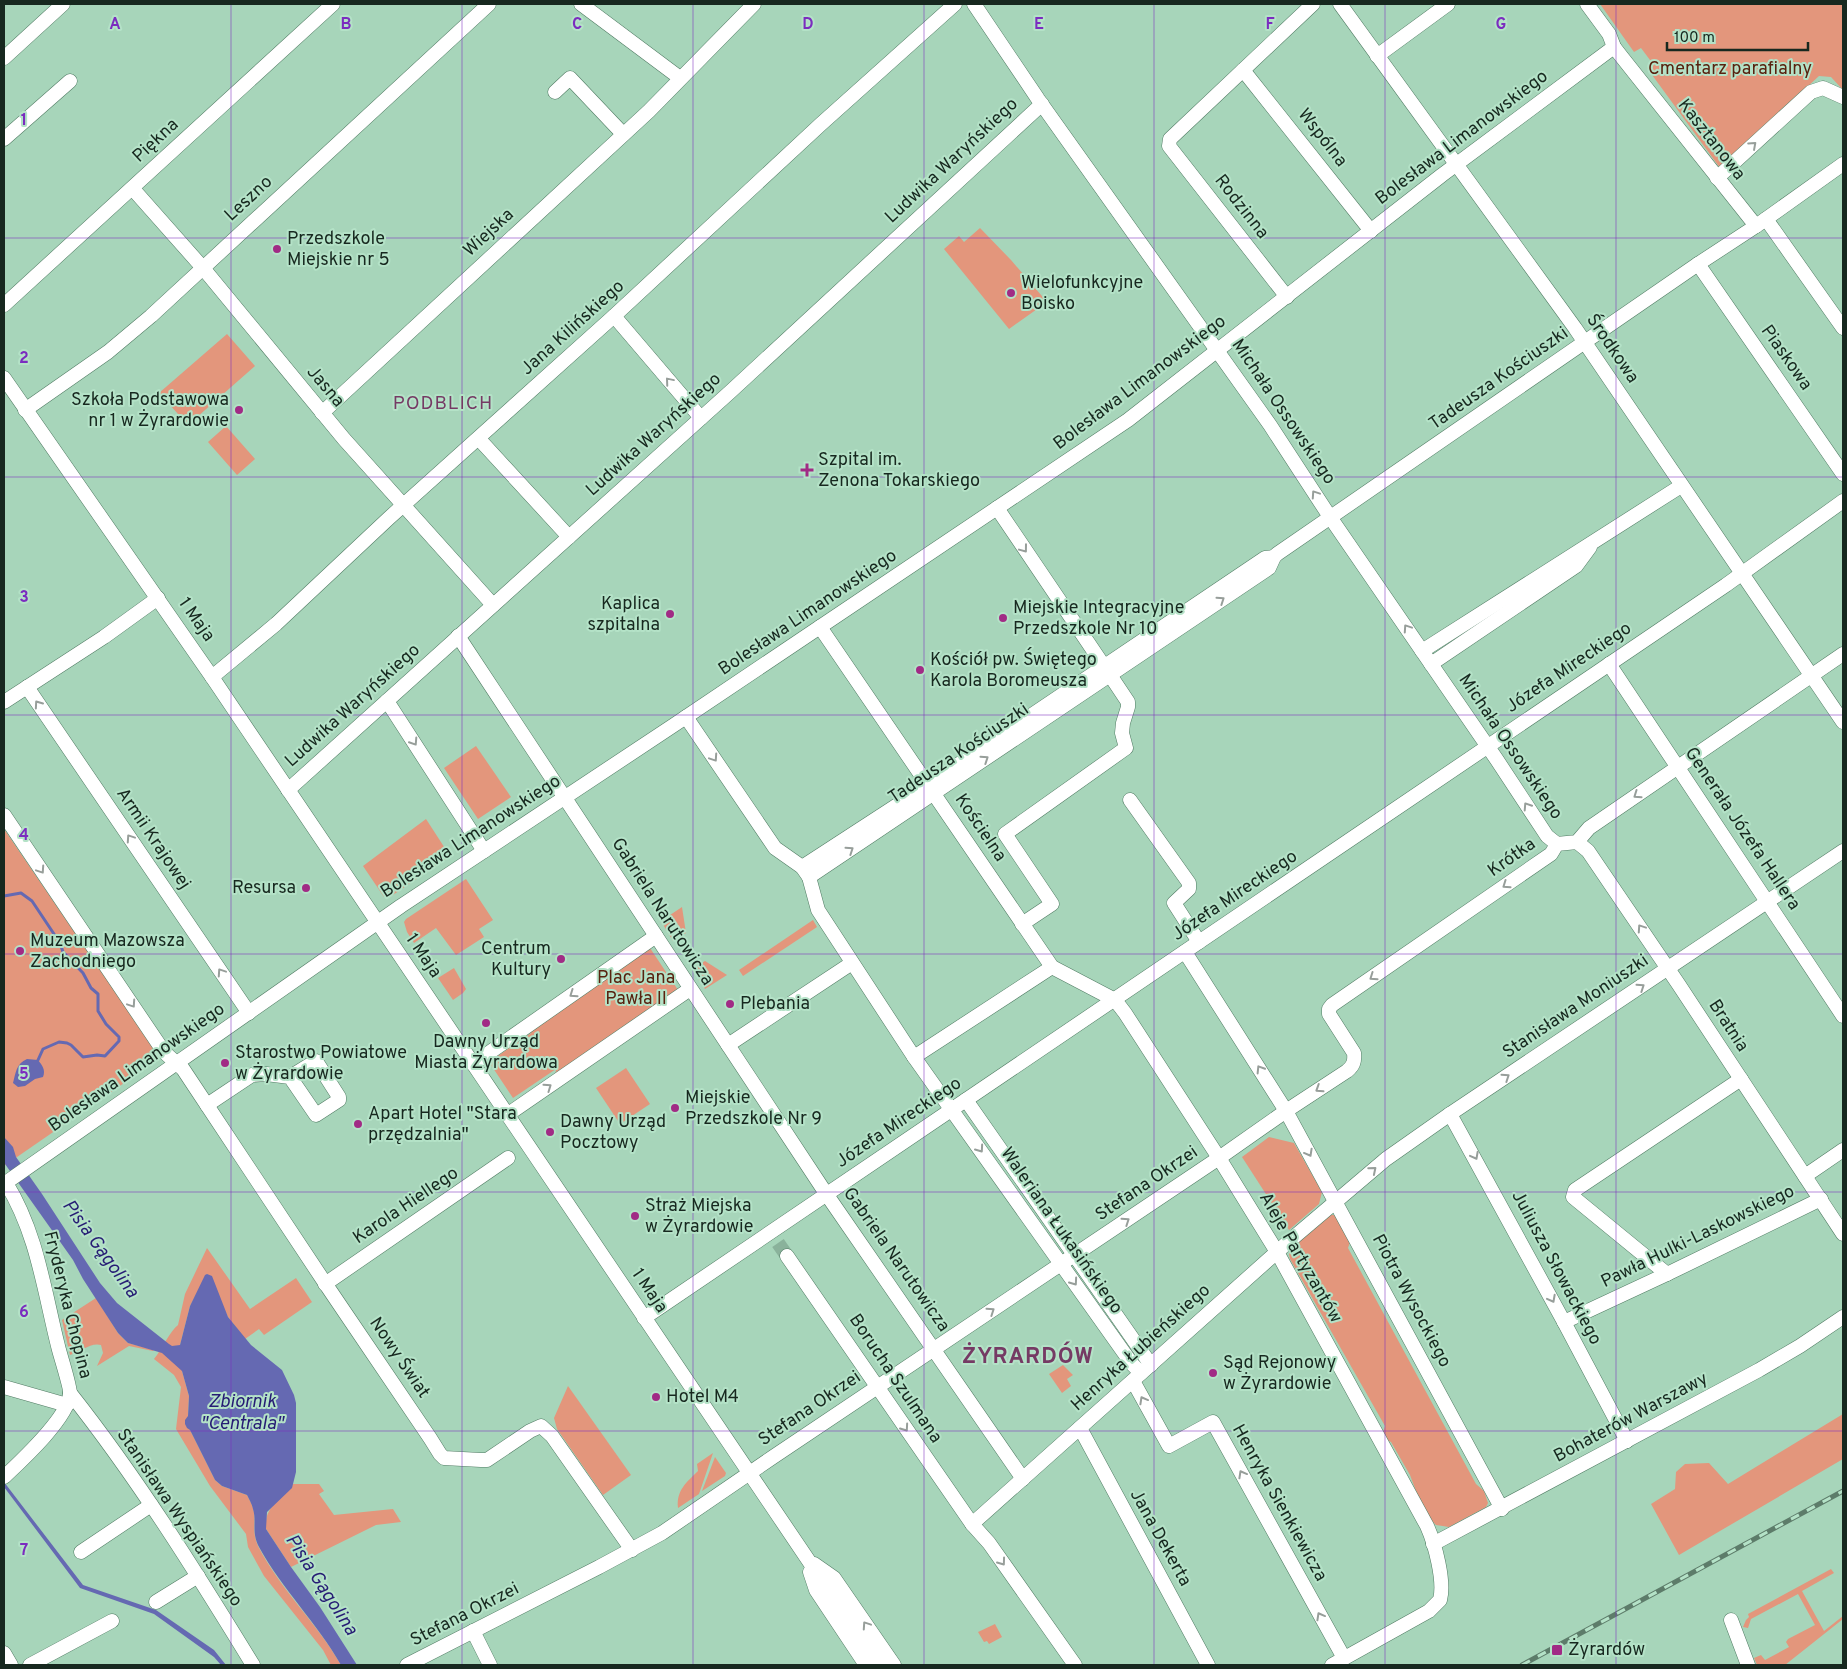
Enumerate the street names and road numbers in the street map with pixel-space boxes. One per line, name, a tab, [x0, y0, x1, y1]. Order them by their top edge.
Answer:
street label: Bolesława Limanowskiego	[1371, 65, 1553, 211]
street label: Ludwika Waryńskiego	[881, 93, 1023, 229]
street label: Kasztanowa	[1672, 95, 1750, 185]
street label: Wspólna	[1292, 104, 1352, 172]
street label: Piękna	[128, 114, 184, 168]
street label: Rodzinna	[1209, 170, 1273, 244]
street label: Leszno	[220, 171, 278, 227]
street label: Wiejska	[459, 204, 519, 262]
street label: Jana Kilińskiego	[516, 275, 630, 381]
street label: Środkowa	[1580, 309, 1645, 388]
street label: Bolesława Limanowskiego	[1049, 310, 1231, 456]
street label: Piaskowa	[1755, 321, 1817, 395]
street label: Tadeusza Kościuszki	[1425, 322, 1573, 436]
street label: Michała Ossowskiego	[1226, 335, 1340, 489]
street label: Jasna	[301, 361, 349, 413]
street label: Ludwika Waryńskiego	[582, 368, 726, 502]
street label: Bolesława Limanowskiego	[714, 545, 902, 681]
street label: 1 Maja	[173, 593, 219, 647]
street label: Józefa Mireckiego	[1502, 617, 1636, 719]
street label: Ludwika Waryńskiego	[281, 639, 425, 773]
street label: Michała Ossowskiego	[1453, 670, 1567, 824]
street label: Tadeusza Kościuszki	[884, 698, 1034, 810]
street label: Generała Józefa Hallera	[1679, 743, 1805, 915]
street label: Bolesława Limanowskiego	[376, 770, 566, 904]
street label: Armii Krajowej	[111, 784, 195, 894]
street label: Kościelna	[949, 789, 1011, 867]
street label: Krótka	[1483, 833, 1541, 883]
street label: Gabriela Narutowicza	[606, 834, 718, 990]
street label: Józefa Mireckiego	[1168, 845, 1302, 947]
street label: 1 Maja	[400, 929, 446, 983]
street label: Stanisława Moniuszki	[1499, 950, 1653, 1064]
street label: Bratnia	[1703, 995, 1753, 1057]
street label: Bolesława Limanowskiego	[44, 998, 230, 1138]
street label: Józefa Mireckiego	[832, 1072, 966, 1174]
street label: Stefana Okrzei	[1091, 1141, 1203, 1227]
street label: Waleriana Łukasińskiego	[995, 1143, 1127, 1319]
street label: Karola Hiellego	[349, 1162, 463, 1250]
street label: Pawła Hulki-Laskowskiego	[1597, 1180, 1799, 1294]
street label: Gabriela Narutowicza	[837, 1183, 955, 1337]
street label: Juliusza Słowackiego	[1506, 1187, 1606, 1349]
street label: Aleje Partyzantów	[1253, 1189, 1347, 1328]
street label: Fryderyka Chopina	[38, 1229, 96, 1381]
street label: Piotra Wysockiego	[1366, 1230, 1456, 1372]
street label: 1 Maja	[626, 1264, 672, 1318]
street label: Henryka Łubieńskiego	[1066, 1279, 1216, 1417]
street label: Borucha Szulmana	[843, 1310, 947, 1448]
street label: Nowy Świat	[363, 1312, 436, 1403]
street label: Stefana Okrzei	[754, 1366, 866, 1452]
street label: Bohaterów Warszawy	[1550, 1368, 1712, 1468]
street label: Henryka Sienkiewicza	[1226, 1420, 1332, 1586]
street label: Stanisława Wyspiańskiego	[111, 1425, 247, 1611]
street label: Jana Dekerta	[1124, 1485, 1196, 1591]
street label: Stefana Okrzei	[407, 1578, 523, 1652]

